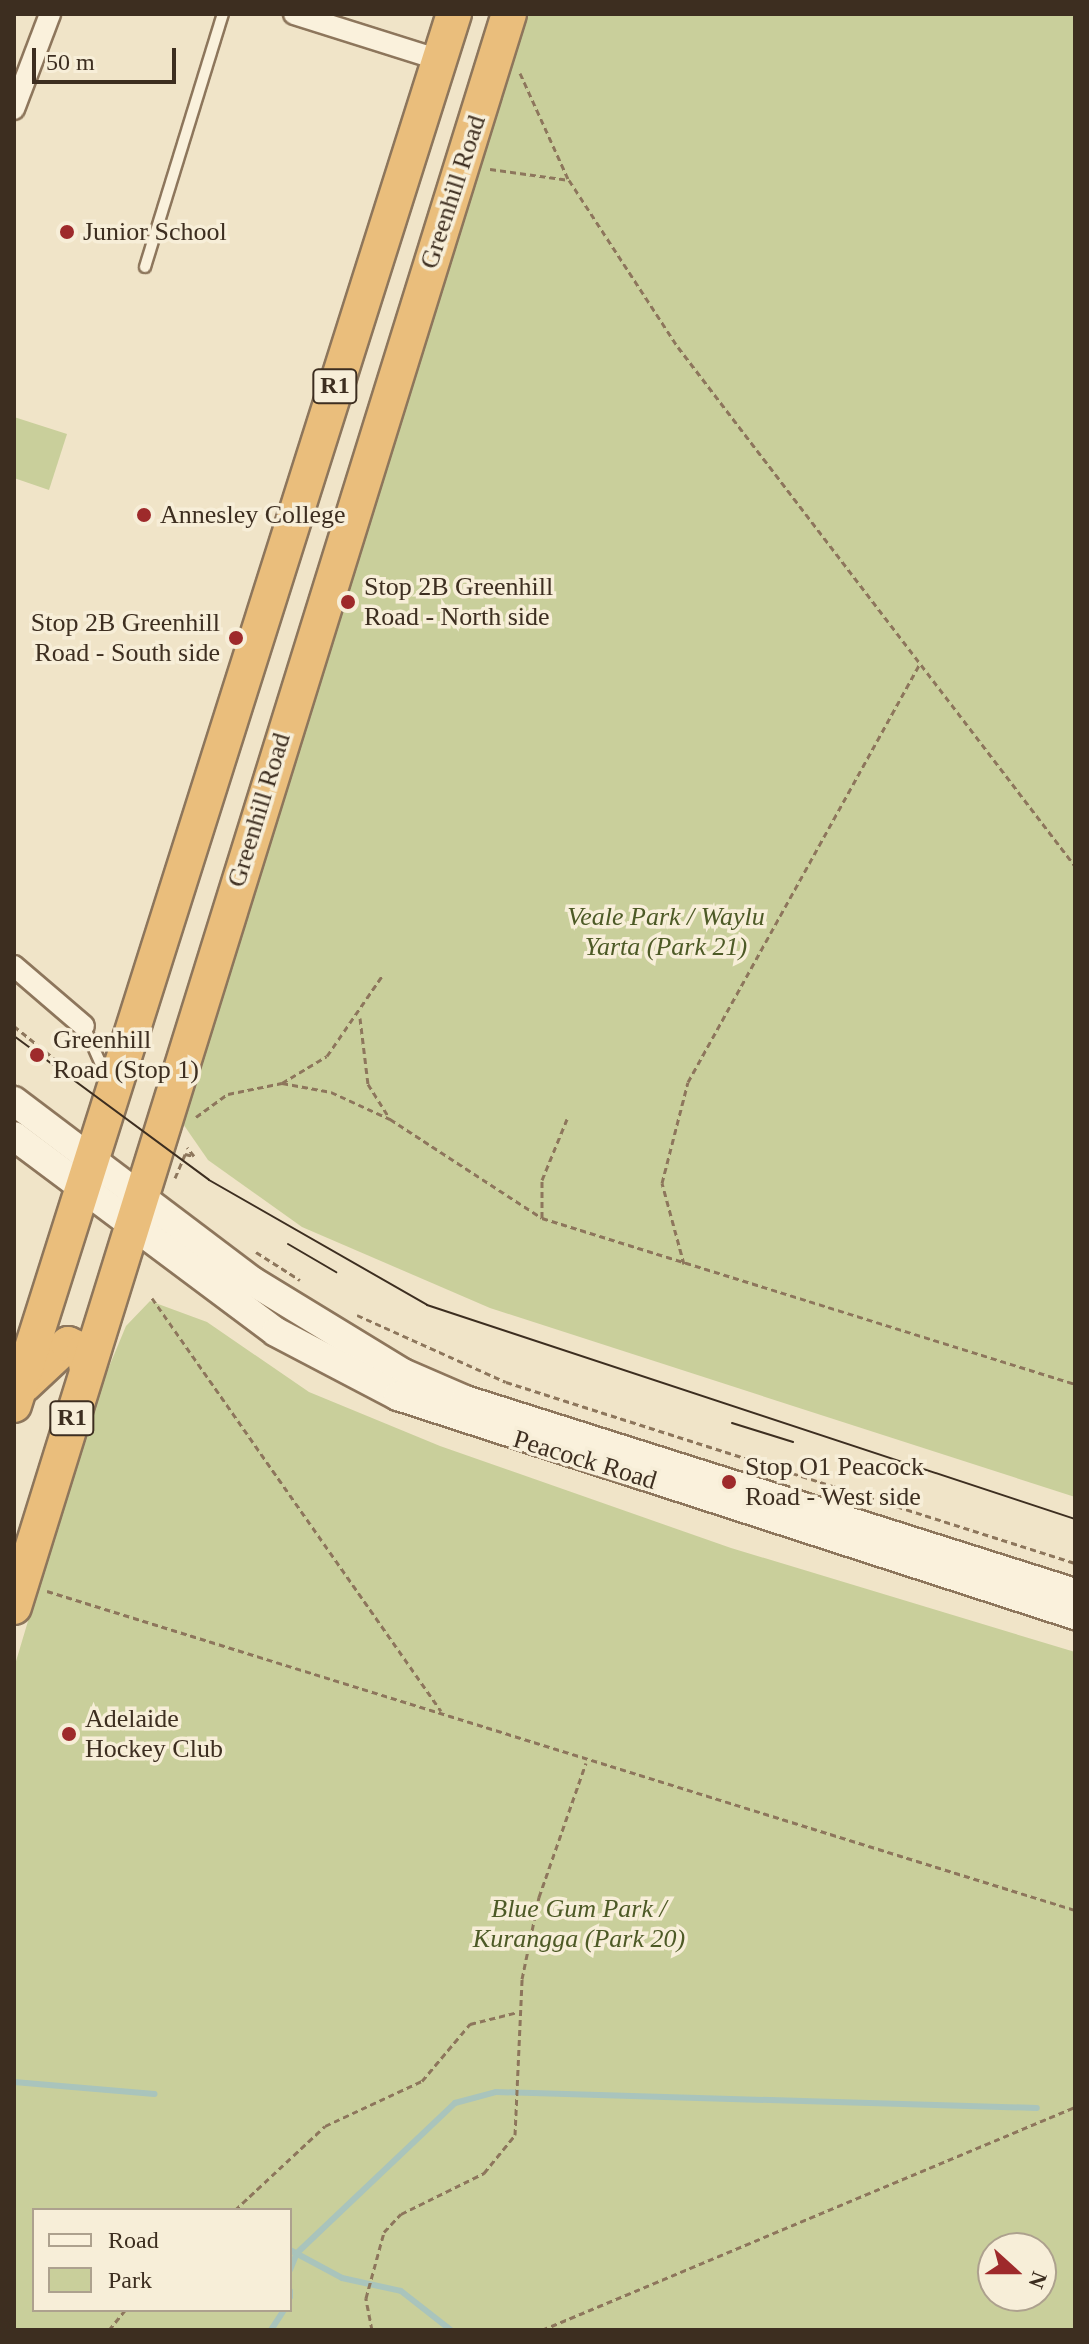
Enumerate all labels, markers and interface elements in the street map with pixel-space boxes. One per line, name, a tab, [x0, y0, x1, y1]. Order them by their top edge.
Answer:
scale bar	[36, 32, 180, 82]
text: 50 m	[46, 49, 95, 75]
street label: Greenhill Road	[414, 111, 492, 273]
place label: Junior School	[83, 216, 227, 248]
marker: Junior School	[58, 223, 76, 241]
road number: R1	[311, 366, 359, 406]
place label: Annesley College	[160, 499, 346, 531]
marker: Annesley College	[135, 506, 153, 524]
place label: Stop 2B Greenhill Road - North side	[364, 571, 553, 632]
marker: Stop 2B Greenhill Road - North side	[339, 593, 357, 611]
place label: Stop 2B Greenhill Road - South side	[31, 607, 220, 668]
marker: Stop 2B Greenhill Road - South side	[227, 629, 245, 647]
street label: Greenhill Road	[221, 729, 297, 891]
park label: Veale Park / Waylu Yarta (Park 21)	[567, 901, 765, 962]
place label: Greenhill Road (Stop 1)	[53, 1024, 199, 1086]
marker: Greenhill Road (Stop 1)	[28, 1046, 46, 1064]
road number: R1	[48, 1398, 96, 1438]
street label: Peacock Road	[510, 1423, 660, 1497]
place label: Stop O1 Peacock Road - West side	[745, 1451, 924, 1512]
marker: Stop O1 Peacock Road - West side	[720, 1473, 738, 1491]
place label: Adelaide Hockey Club	[85, 1703, 223, 1764]
marker: Adelaide Hockey Club	[60, 1725, 78, 1743]
park label: Blue Gum Park / Kurangga (Park 20)	[473, 1893, 685, 1954]
legend	[32, 2208, 292, 2312]
text: Road	[108, 2227, 159, 2253]
north arrow	[977, 2232, 1057, 2312]
text: Park	[108, 2267, 152, 2293]
text: N	[1023, 2268, 1053, 2292]

